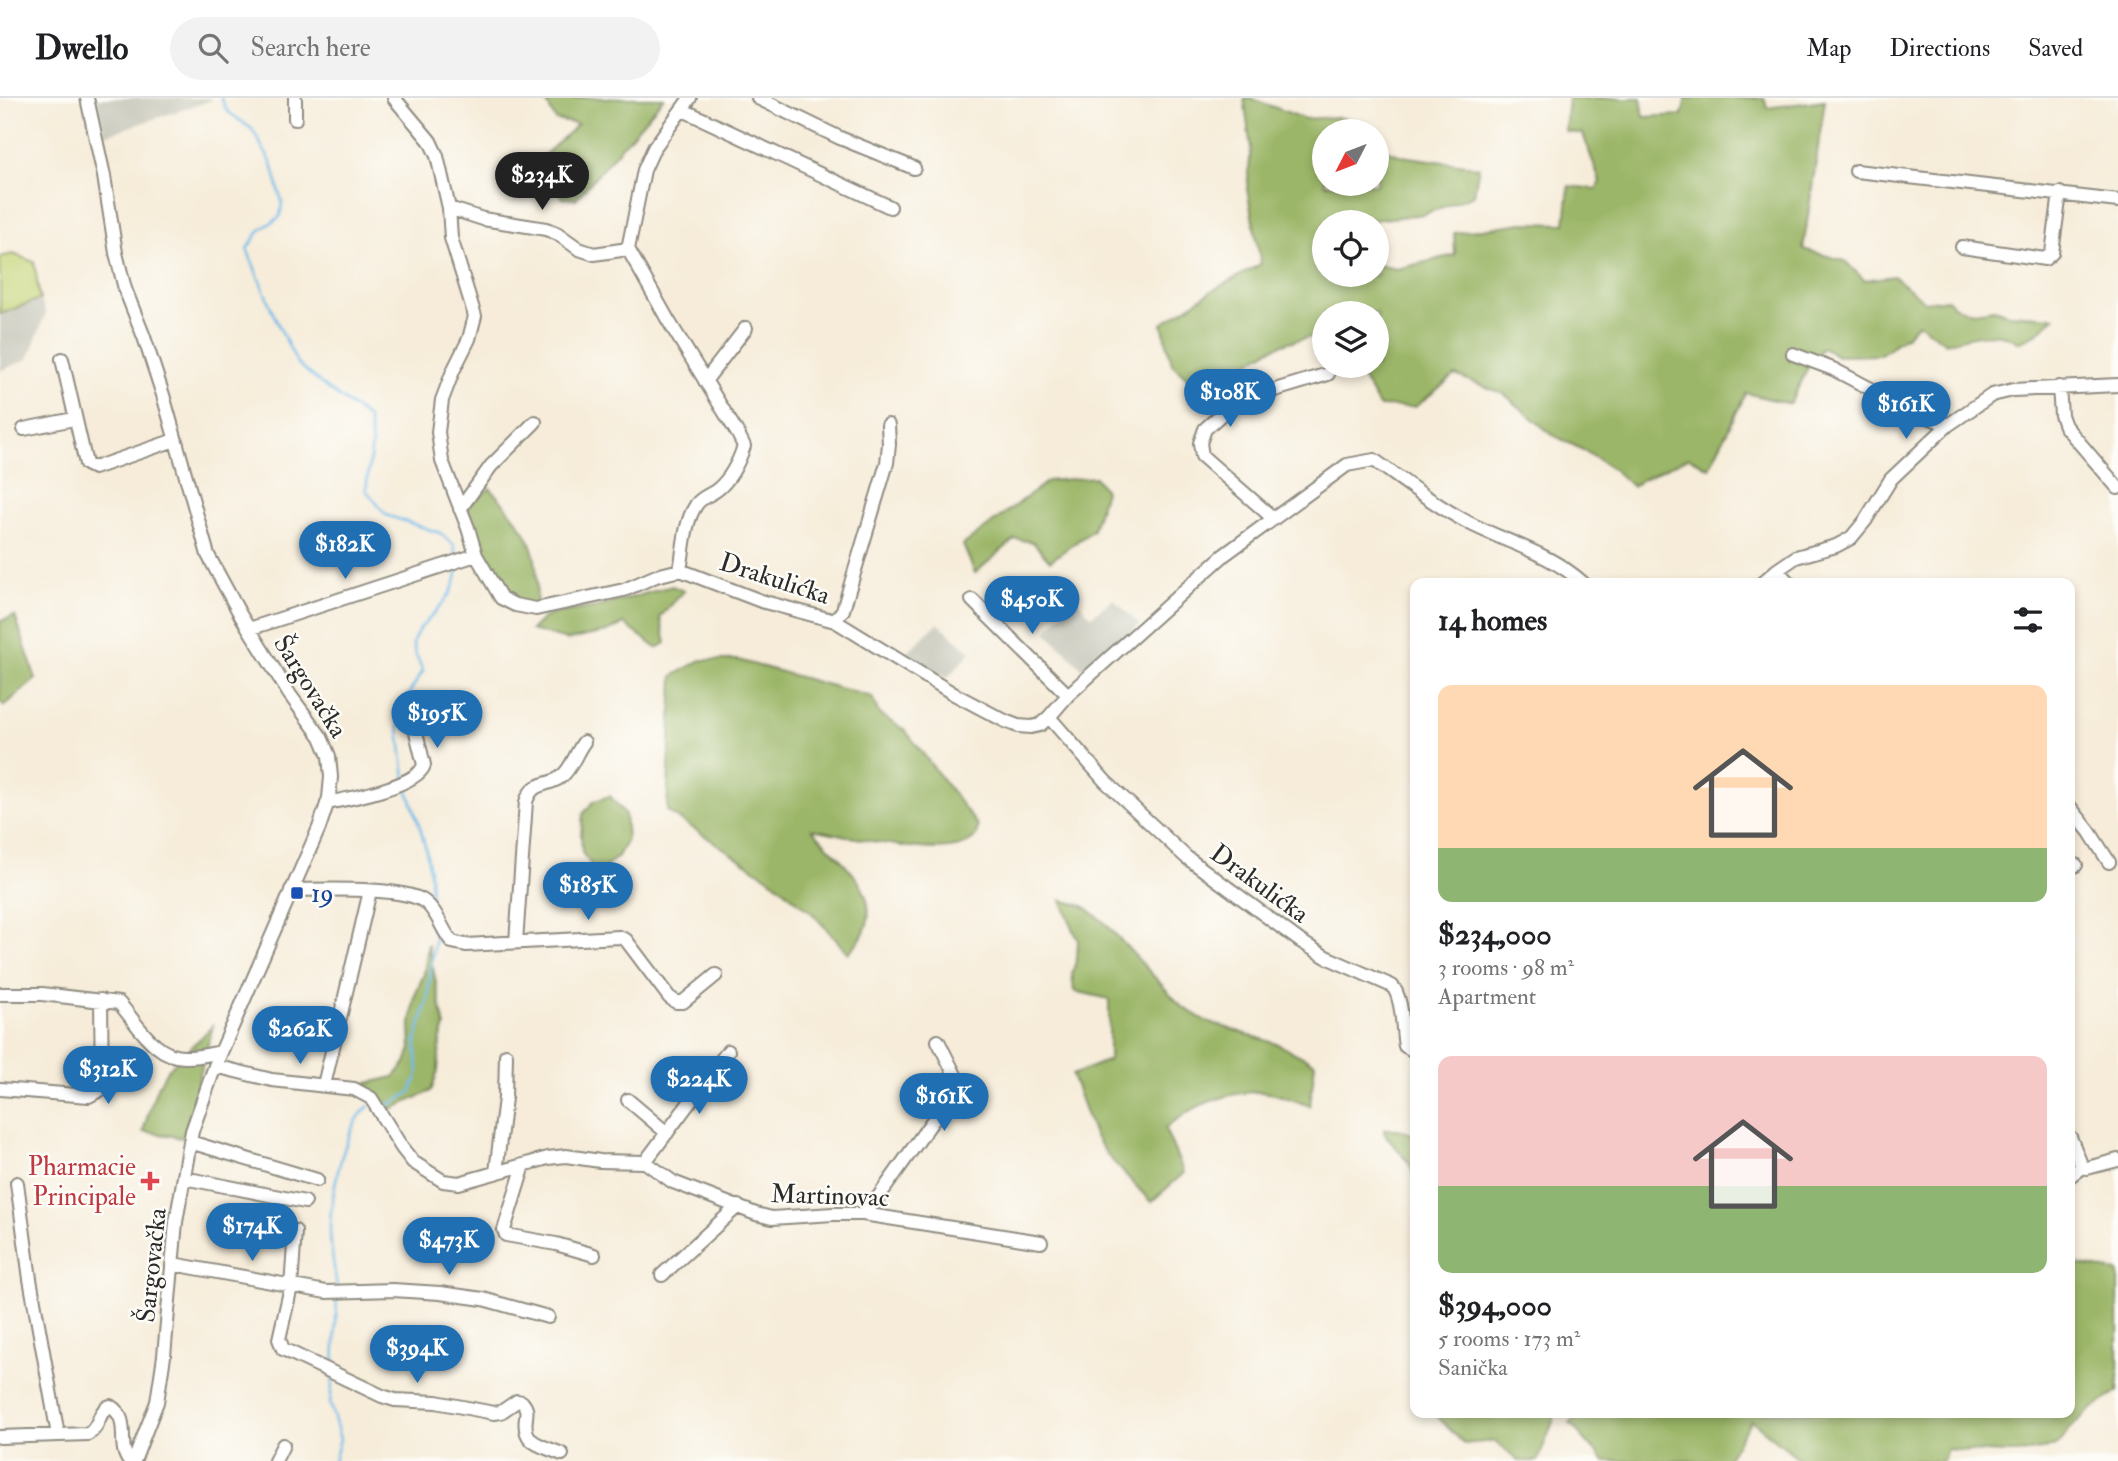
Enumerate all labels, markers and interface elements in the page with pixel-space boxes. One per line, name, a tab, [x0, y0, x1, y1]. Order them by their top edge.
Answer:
search box	[170, 17, 660, 80]
text: Dwello	[35, 28, 128, 69]
icon: search	[194, 29, 232, 67]
text: Search here	[250, 32, 371, 64]
text: Map	[1806, 33, 1851, 64]
text: Directions	[1889, 33, 1990, 64]
text: Saved	[2028, 33, 2083, 64]
north arrow	[1312, 119, 1390, 196]
map controls	[1312, 119, 1389, 378]
pin: $234K	[493, 152, 591, 212]
text: $234K	[511, 160, 573, 189]
button: locate	[1312, 210, 1389, 287]
button: layers	[1312, 301, 1389, 378]
pin: $108K	[1181, 370, 1279, 429]
text: $108K	[1200, 377, 1260, 406]
pin: $161K	[1857, 382, 1955, 441]
text: $161K	[1878, 389, 1934, 418]
pin: $182K	[296, 522, 394, 581]
text: $182K	[315, 529, 375, 558]
street label: Drakulićka	[715, 546, 834, 612]
pin: $450K	[983, 576, 1081, 636]
text: $450K	[1000, 584, 1064, 613]
icon: filters	[2009, 601, 2047, 639]
text: 14 homes	[1438, 602, 1547, 639]
street label: Šargovačka	[266, 628, 356, 744]
pin: $195K	[388, 690, 486, 750]
text: $195K	[407, 698, 467, 727]
icon: home	[1680, 730, 1806, 856]
street label: Drakulićka	[1204, 837, 1315, 930]
pin: $185K	[539, 862, 637, 922]
text: $185K	[559, 870, 617, 899]
place label: 19	[311, 878, 334, 910]
marker: 19	[289, 885, 305, 901]
text: $234,000	[1438, 916, 1552, 953]
text: 3 rooms · 98 m²	[1438, 953, 1574, 982]
text: Apartment	[1438, 982, 1536, 1011]
pin: $262K	[251, 1006, 349, 1066]
text: $262K	[268, 1014, 332, 1043]
pin: $312K	[59, 1046, 157, 1106]
text: $312K	[79, 1054, 137, 1083]
pin: $224K	[650, 1056, 748, 1116]
text: $224K	[667, 1064, 731, 1093]
pin: $161K	[895, 1074, 993, 1133]
text: $161K	[916, 1081, 972, 1110]
icon: home	[1680, 1101, 1806, 1227]
place label: Pharmacie Principale	[28, 1151, 136, 1214]
marker: Pharmacie Principale	[142, 1173, 158, 1189]
street label: Martinovac	[770, 1178, 890, 1214]
pin: $174K	[203, 1204, 301, 1263]
street label: Šargovačka	[128, 1206, 174, 1324]
text: $174K	[222, 1211, 282, 1240]
pin: $473K	[400, 1218, 498, 1277]
text: $473K	[419, 1225, 479, 1254]
text: $394,000	[1438, 1287, 1552, 1324]
text: 5 rooms · 173 m²	[1438, 1324, 1580, 1353]
pin: $394K	[368, 1326, 466, 1385]
text: $394K	[386, 1333, 448, 1362]
text: Sanička	[1438, 1353, 1508, 1382]

